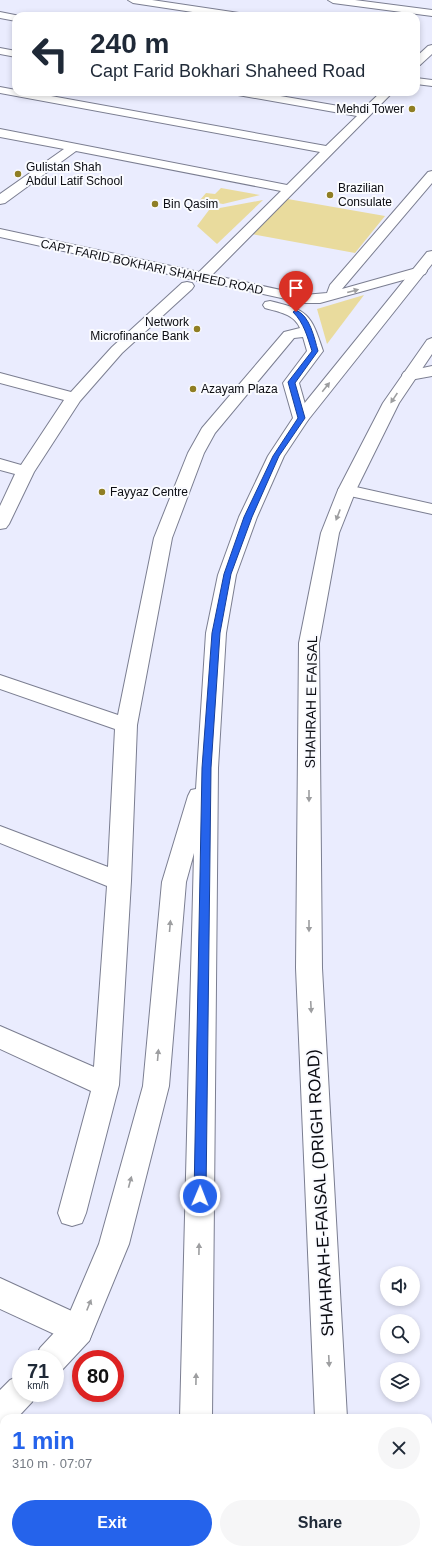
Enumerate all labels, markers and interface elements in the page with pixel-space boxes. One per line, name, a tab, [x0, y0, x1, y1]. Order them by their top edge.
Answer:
icon: left	[24, 28, 76, 80]
text: 240 m	[90, 28, 169, 59]
text: Capt Farid Bokhari Shaheed Road	[90, 61, 365, 81]
place label: Mehdi Tower	[336, 102, 404, 116]
marker: Mehdi Tower	[407, 104, 417, 114]
place label: Gulistan Shah Abdul Latif School	[26, 160, 123, 188]
marker: Gulistan Shah Abdul Latif School	[13, 169, 23, 179]
place label: Brazilian Consulate	[338, 181, 392, 209]
marker: Brazilian Consulate	[325, 190, 335, 200]
place label: Bin Qasim	[163, 197, 218, 211]
marker: Bin Qasim	[150, 199, 160, 209]
street label: CAPT FARID BOKHARI SHAHEED ROAD	[39, 237, 265, 298]
pin	[279, 271, 313, 312]
icon: arrive	[285, 277, 307, 299]
one-way arrow	[347, 288, 359, 294]
place label: Network Microfinance Bank	[90, 315, 190, 343]
marker: Network Microfinance Bank	[192, 324, 202, 334]
place label: Azayam Plaza	[201, 382, 278, 396]
one-way arrow	[321, 382, 330, 393]
marker: Azayam Plaza	[188, 384, 198, 394]
one-way arrow	[390, 393, 398, 404]
place label: Fayyaz Centre	[110, 485, 188, 499]
marker: Fayyaz Centre	[97, 487, 107, 497]
one-way arrow	[334, 510, 340, 522]
street label: SHAHRAH E FAISAL	[302, 635, 320, 769]
one-way arrow	[306, 790, 312, 803]
one-way arrow	[167, 920, 174, 932]
one-way arrow	[306, 920, 312, 933]
one-way arrow	[308, 1001, 315, 1013]
one-way arrow	[155, 1049, 162, 1061]
street label: SHAHRAH-E-FAISAL (DRIGH ROAD)	[303, 1049, 338, 1337]
position arrow	[179, 1175, 221, 1217]
one-way arrow	[127, 1176, 133, 1188]
one-way arrow	[196, 1242, 202, 1255]
map controls	[380, 1266, 420, 1402]
button: sound	[380, 1266, 420, 1306]
one-way arrow	[86, 1298, 92, 1310]
button: search	[380, 1314, 420, 1354]
speed limit sign: 80	[72, 1350, 124, 1402]
one-way arrow	[325, 1355, 332, 1367]
text: 71	[27, 1360, 49, 1382]
button: layers	[380, 1362, 420, 1402]
one-way arrow	[193, 1373, 200, 1385]
text: km/h	[27, 1380, 49, 1391]
text: 1 min	[12, 1427, 75, 1454]
button: close	[378, 1427, 420, 1469]
text: 310 m · 07:07	[12, 1456, 92, 1471]
button: Exit	[12, 1500, 212, 1546]
button: Share	[220, 1500, 420, 1546]

